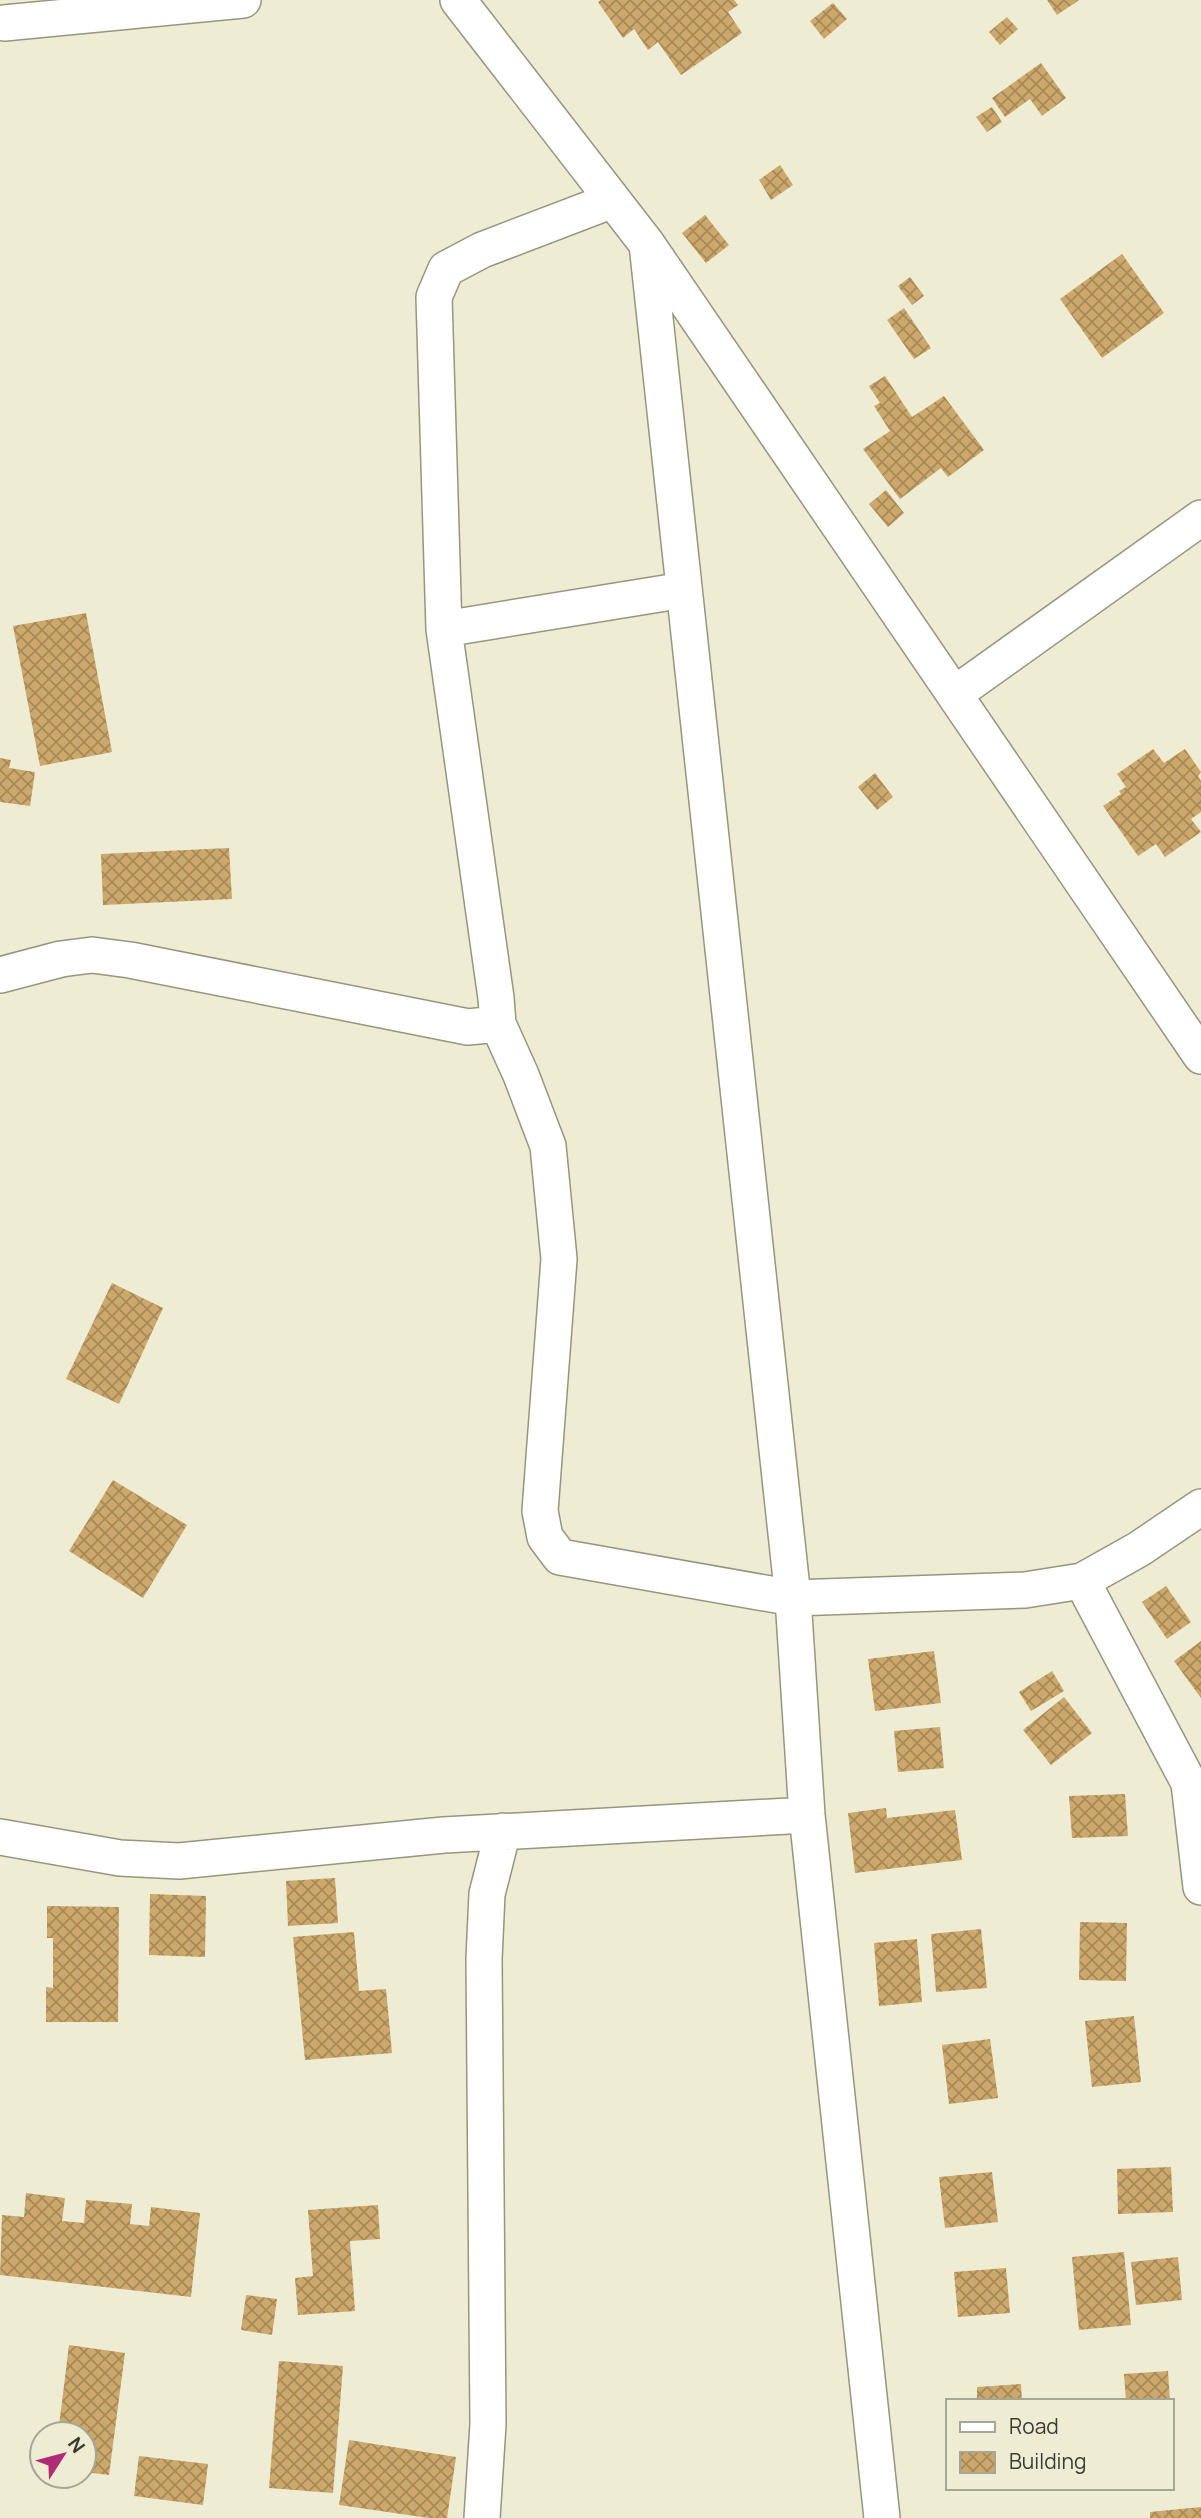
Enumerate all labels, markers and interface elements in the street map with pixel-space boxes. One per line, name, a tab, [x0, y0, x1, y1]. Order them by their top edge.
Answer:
legend	[946, 2399, 1173, 2490]
text: Road	[1009, 2412, 1059, 2440]
north arrow	[28, 2420, 98, 2490]
text: N	[62, 2432, 91, 2458]
text: Building	[1009, 2447, 1086, 2475]

